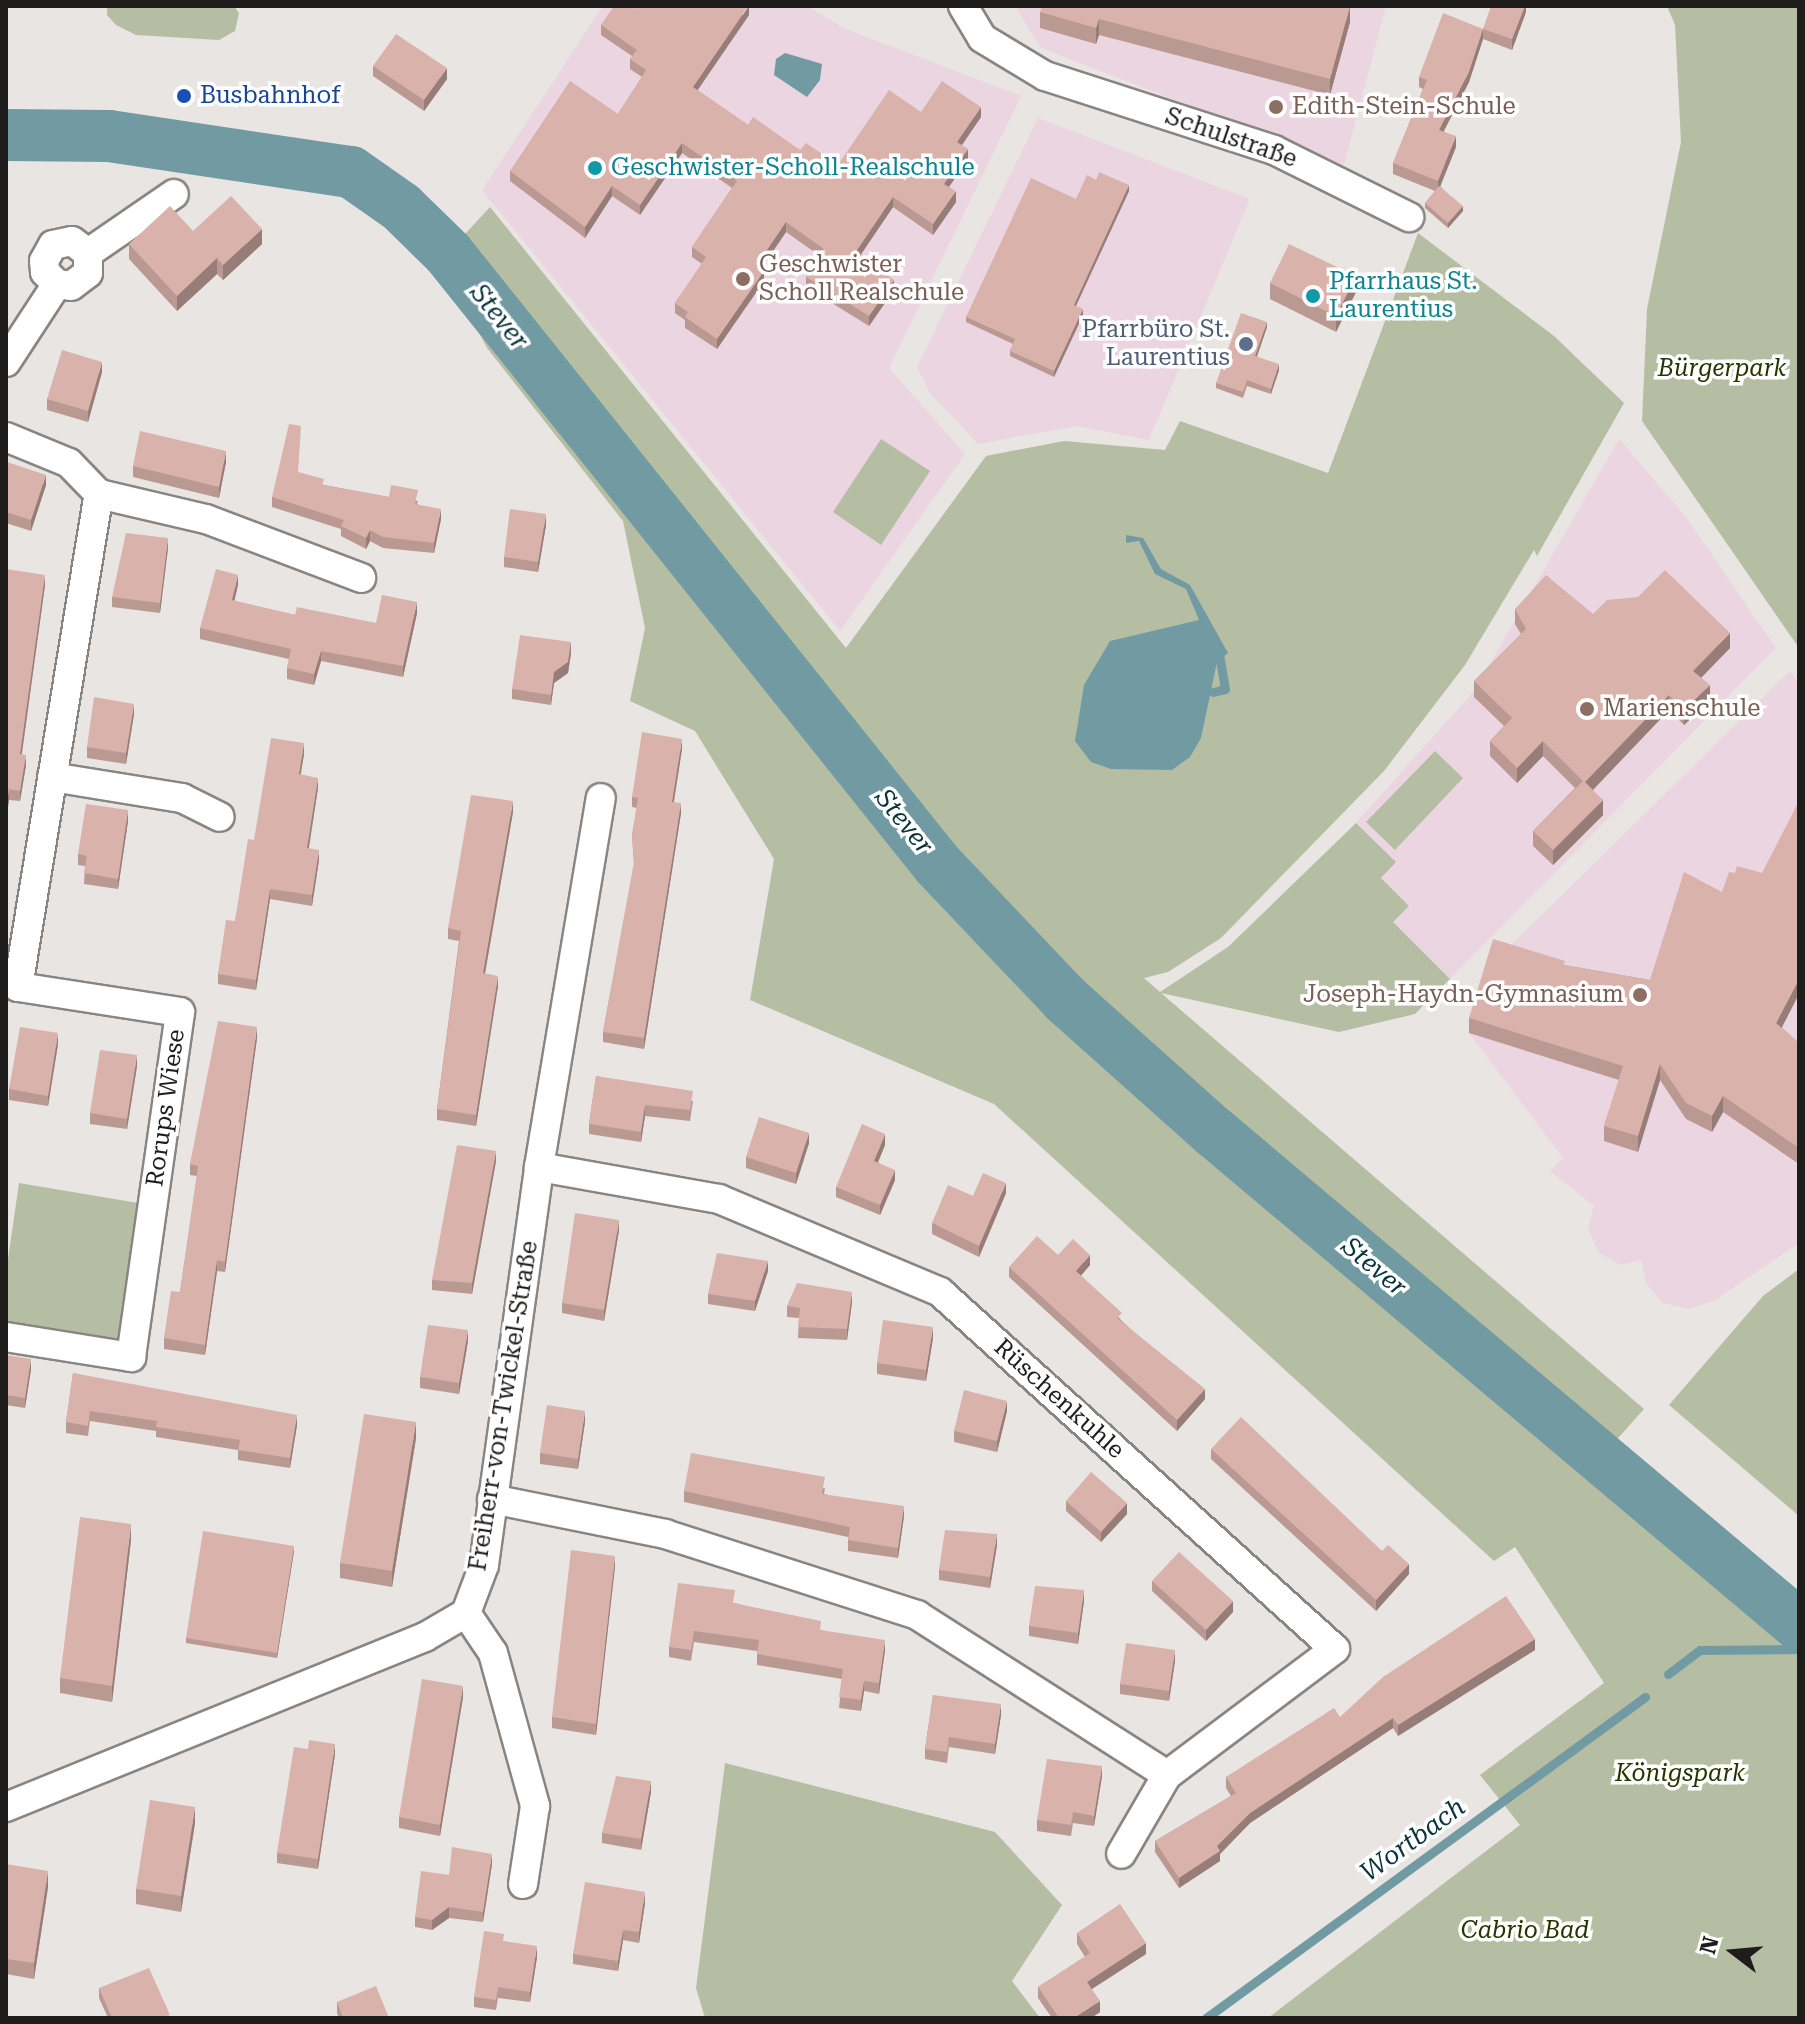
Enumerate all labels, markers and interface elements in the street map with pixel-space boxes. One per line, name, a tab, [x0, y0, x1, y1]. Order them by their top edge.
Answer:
place label: Busbahnhof	[200, 82, 340, 110]
marker: Busbahnhof	[175, 87, 193, 105]
place label: Edith-Stein-Schule	[1292, 93, 1516, 121]
marker: Edith-Stein-Schule	[1267, 98, 1285, 116]
street label: Schulstraße	[1161, 102, 1301, 174]
place label: Geschwister-Scholl-Realschule	[611, 154, 975, 182]
marker: Geschwister-Scholl-Realschule	[586, 159, 604, 177]
place label: Geschwister Scholl Realschule	[759, 251, 964, 307]
place label: Pfarrhaus St. Laurentius	[1329, 268, 1478, 324]
marker: Geschwister Scholl Realschule	[734, 270, 752, 288]
water label: Stever	[463, 278, 535, 356]
marker: Pfarrhaus St. Laurentius	[1304, 287, 1322, 305]
place label: Pfarrbüro St. Laurentius	[1081, 316, 1230, 372]
marker: Pfarrbüro St. Laurentius	[1237, 335, 1255, 353]
park label: Bürgerpark	[1658, 355, 1786, 383]
place label: Marienschule	[1603, 695, 1760, 723]
marker: Marienschule	[1578, 700, 1596, 718]
water label: Stever	[868, 783, 940, 861]
place label: Joseph-Haydn-Gymnasium	[1303, 981, 1624, 1009]
marker: Joseph-Haydn-Gymnasium	[1631, 986, 1649, 1004]
street label: Rorups Wiese	[141, 1027, 191, 1189]
water label: Stever	[1335, 1231, 1413, 1303]
street label: Freiherr-von-Twickel-Straße	[464, 1239, 544, 1573]
street label: Rüschenkuhle	[988, 1333, 1130, 1465]
park label: Königspark	[1615, 1760, 1745, 1788]
water label: Wortbach	[1355, 1792, 1471, 1888]
north arrow	[1693, 1912, 1773, 1992]
park label: Cabrio Bad	[1461, 1917, 1589, 1945]
text: N	[1695, 1934, 1724, 1957]

